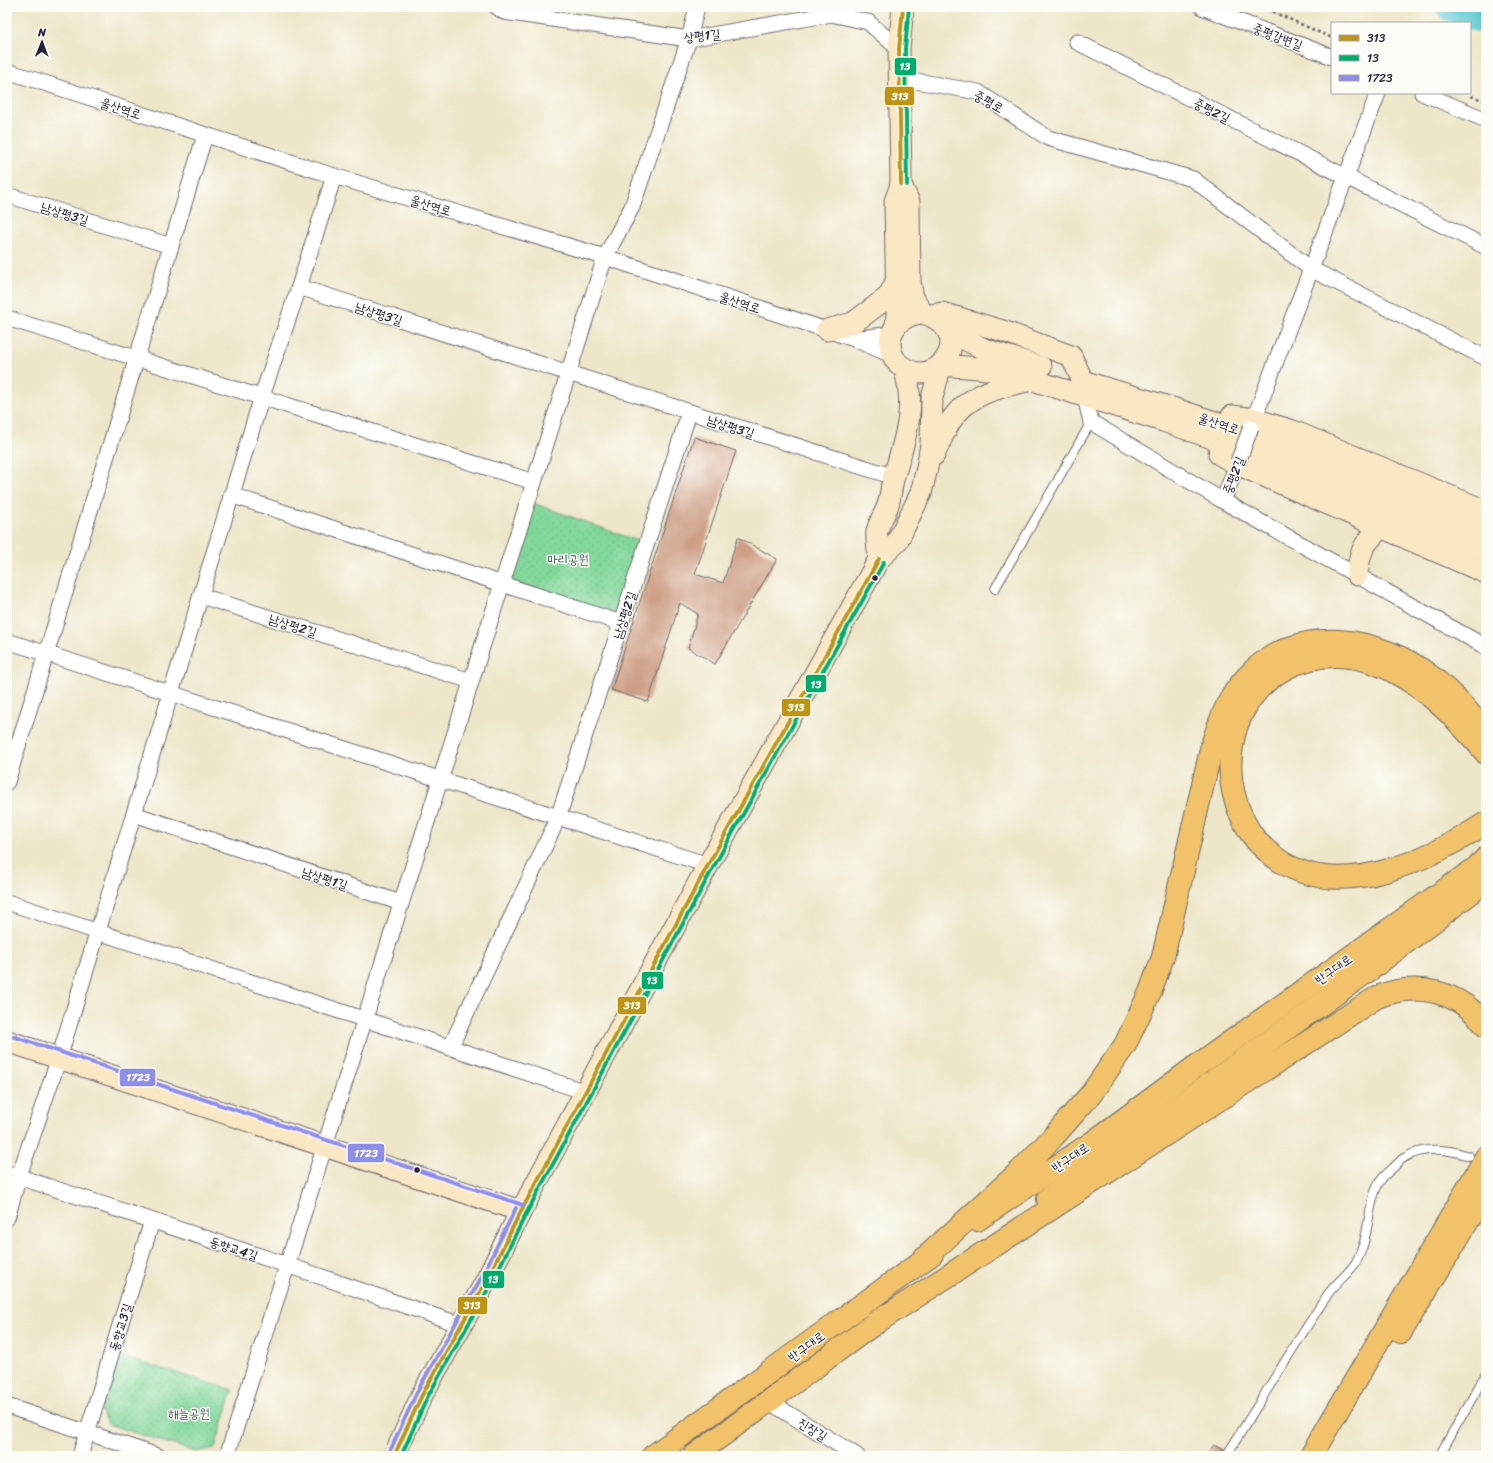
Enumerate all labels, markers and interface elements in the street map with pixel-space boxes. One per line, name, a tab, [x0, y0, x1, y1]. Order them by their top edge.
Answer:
street label: 중평강변길	[1249, 16, 1306, 57]
north arrow	[22, 22, 62, 62]
street label: 상평1길	[682, 22, 722, 49]
legend	[1331, 22, 1471, 94]
text: N	[37, 23, 47, 42]
text: 313	[1367, 27, 1386, 49]
text: 13	[1367, 47, 1379, 69]
line badge: 13	[894, 57, 917, 76]
text: 13	[900, 57, 911, 76]
text: 1723	[1367, 67, 1393, 89]
street label: 중평로	[969, 84, 1008, 119]
line badge: 313	[884, 86, 915, 106]
text: 313	[891, 87, 909, 106]
street label: 울산역로	[97, 91, 144, 126]
street label: 중평2길	[1189, 91, 1234, 130]
street label: 울산역로	[407, 188, 454, 223]
street label: 남상평3길	[38, 195, 92, 232]
street label: 울산역로	[716, 285, 763, 320]
street label: 남상평3길	[352, 295, 406, 332]
street label: 울산역로	[1195, 406, 1242, 441]
street label: 남상평3길	[704, 408, 758, 445]
street label: 중평2길	[1216, 453, 1251, 497]
park label: 마리공원	[547, 548, 589, 571]
unlabelled marker	[870, 573, 880, 583]
street label: 남상평2길	[606, 588, 643, 642]
street label: 남상평2길	[266, 607, 320, 644]
line badge: 13	[805, 674, 827, 693]
text: 13	[811, 675, 822, 694]
line badge: 313	[781, 698, 811, 717]
text: 313	[787, 698, 805, 717]
street label: 남상평1길	[299, 860, 351, 897]
street label: 반구대로	[1310, 948, 1357, 991]
line badge: 13	[641, 971, 664, 990]
text: 13	[647, 971, 658, 990]
line badge: 313	[617, 996, 647, 1015]
text: 313	[623, 996, 641, 1015]
line badge: 1723	[119, 1068, 156, 1087]
text: 1723	[126, 1068, 151, 1087]
street label: 반구대로	[1047, 1136, 1094, 1179]
line badge: 1723	[347, 1143, 385, 1163]
text: 1723	[354, 1144, 379, 1163]
unlabelled marker	[412, 1165, 422, 1175]
street label: 동향교4길	[207, 1230, 261, 1267]
line badge: 13	[482, 1270, 505, 1289]
text: 13	[488, 1270, 499, 1289]
line badge: 313	[457, 1296, 488, 1315]
text: 313	[463, 1296, 481, 1315]
street label: 동향교3길	[102, 1300, 139, 1354]
street label: 반구대로	[783, 1325, 830, 1368]
park label: 해늘공원	[168, 1402, 210, 1425]
street label: 진장길	[793, 1411, 832, 1447]

